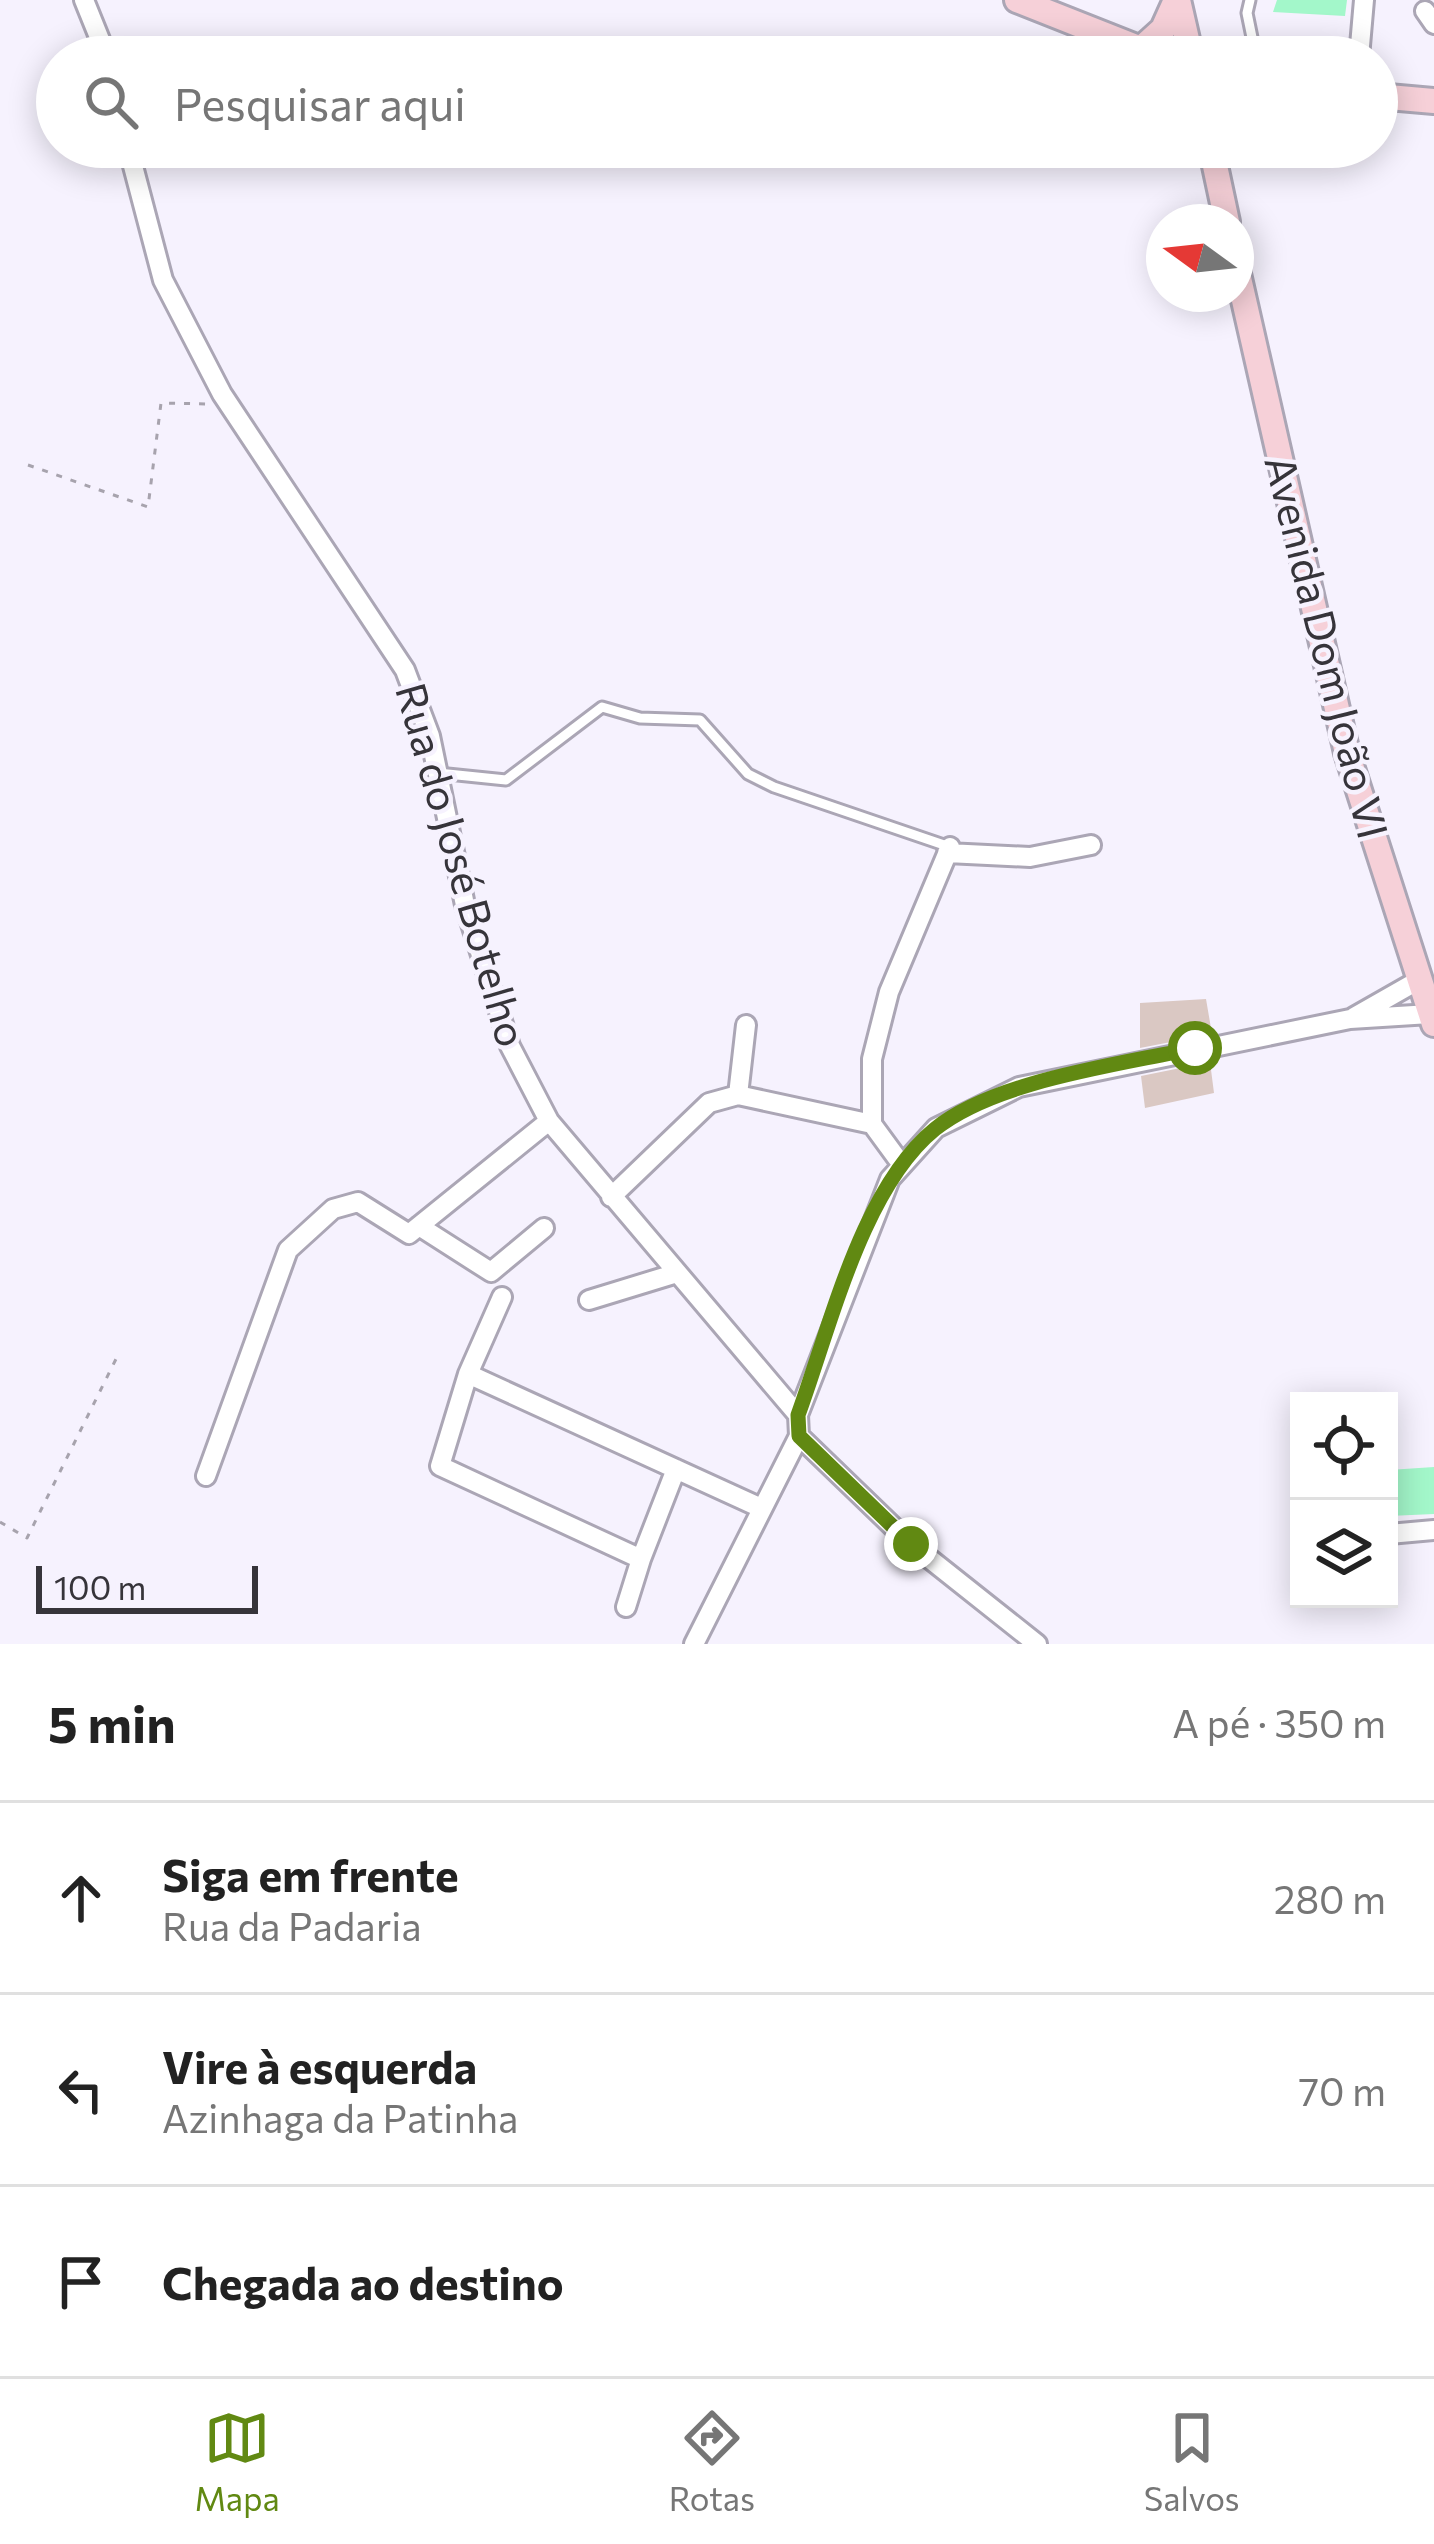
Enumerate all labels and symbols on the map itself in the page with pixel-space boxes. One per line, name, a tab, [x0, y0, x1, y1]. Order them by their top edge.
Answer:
north arrow	[1146, 204, 1254, 312]
street label: Avenida Dom João VI	[1255, 450, 1401, 843]
street label: Rua do José Botelho	[386, 677, 540, 1052]
route start	[1168, 1021, 1222, 1075]
route end	[884, 1517, 938, 1571]
scale bar	[36, 1560, 258, 1613]

